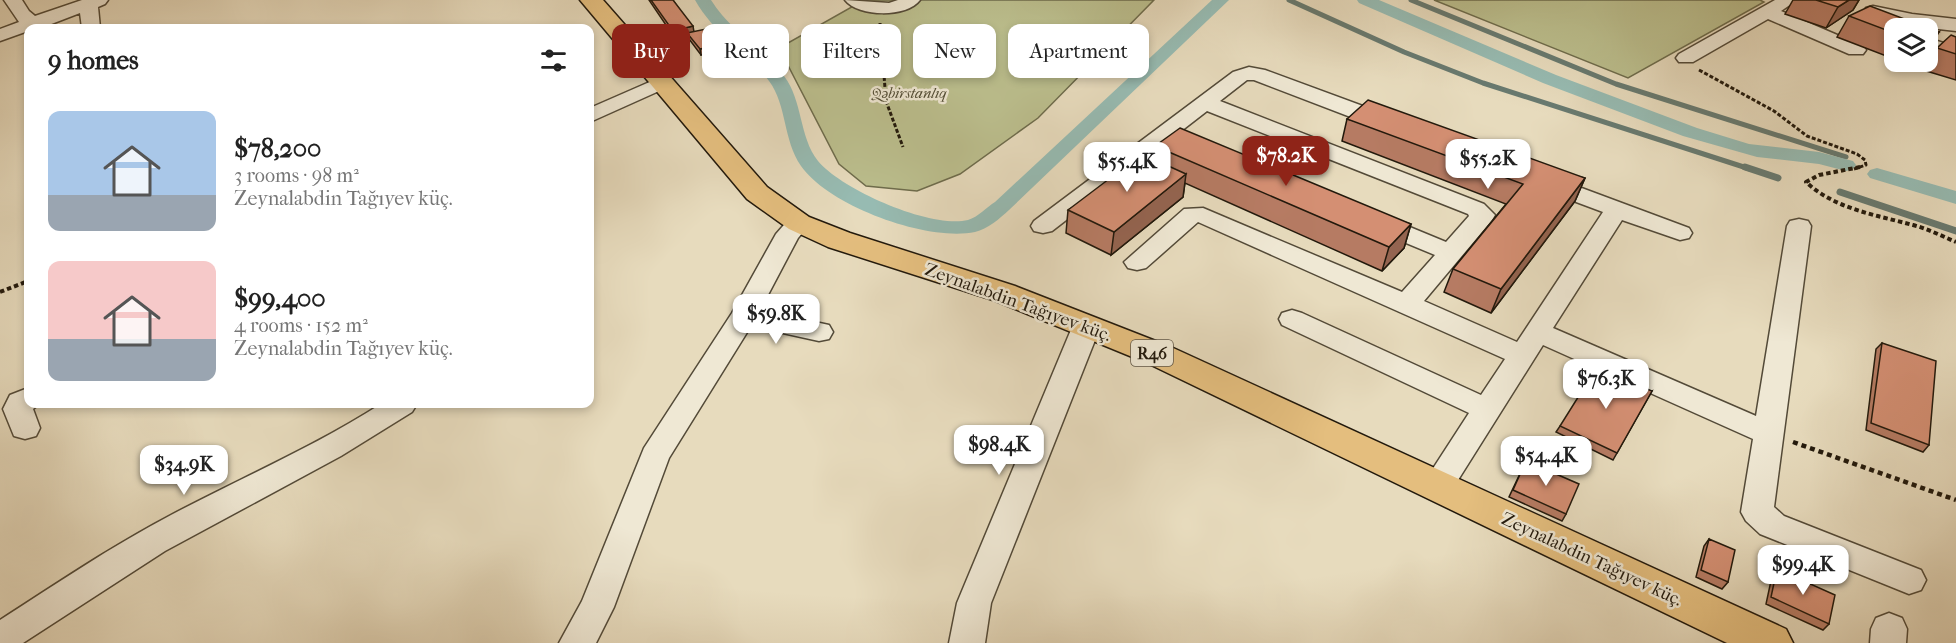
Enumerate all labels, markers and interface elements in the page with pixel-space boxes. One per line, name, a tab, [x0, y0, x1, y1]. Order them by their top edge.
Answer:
map controls	[1884, 18, 1938, 72]
button: layers	[1884, 18, 1938, 72]
chip: Buy	[612, 24, 690, 78]
chip: Rent	[702, 24, 789, 78]
chip: Filters	[801, 24, 901, 78]
chip: New	[913, 24, 996, 78]
chip: Apartment	[1008, 24, 1149, 78]
icon: filters	[537, 44, 570, 77]
text: 9 homes	[48, 45, 139, 76]
park label: Qəbirstanlıq	[871, 84, 947, 102]
text: $78,200	[234, 133, 321, 164]
icon: home	[96, 135, 168, 207]
pin: $78.2K	[1237, 136, 1335, 187]
pin: $55.2K	[1439, 139, 1537, 190]
pin: $55.4K	[1078, 142, 1176, 193]
text: $78.2K	[1256, 144, 1316, 167]
text: $55.2K	[1460, 147, 1516, 170]
text: $55.4K	[1098, 150, 1156, 173]
text: 3 rooms · 98 m²	[234, 164, 359, 187]
text: Zeynalabdin Tağıyev küç.	[234, 187, 453, 210]
street label: Zeynalabdin Tağıyev küç.	[922, 259, 1114, 346]
text: $99,400	[234, 283, 326, 314]
icon: home	[96, 285, 168, 357]
pin: $59.8K	[727, 294, 825, 345]
text: $59.8K	[747, 302, 805, 325]
text: 4 rooms · 152 m²	[234, 314, 368, 337]
text: Zeynalabdin Tağıyev küç.	[234, 337, 453, 360]
road number: R46	[1131, 340, 1173, 366]
pin: $76.3K	[1557, 359, 1655, 410]
text: $76.3K	[1577, 367, 1635, 390]
pin: $98.4K	[950, 425, 1048, 476]
text: $98.4K	[968, 433, 1030, 456]
pin: $54.4K	[1497, 436, 1595, 487]
text: $54.4K	[1515, 444, 1577, 467]
pin: $34.9K	[135, 445, 233, 496]
text: $34.9K	[154, 453, 214, 476]
street label: Zeynalabdin Tağıyev küç.	[1498, 508, 1685, 611]
pin: $99.4K	[1754, 545, 1852, 596]
text: $99.4K	[1772, 553, 1834, 576]

